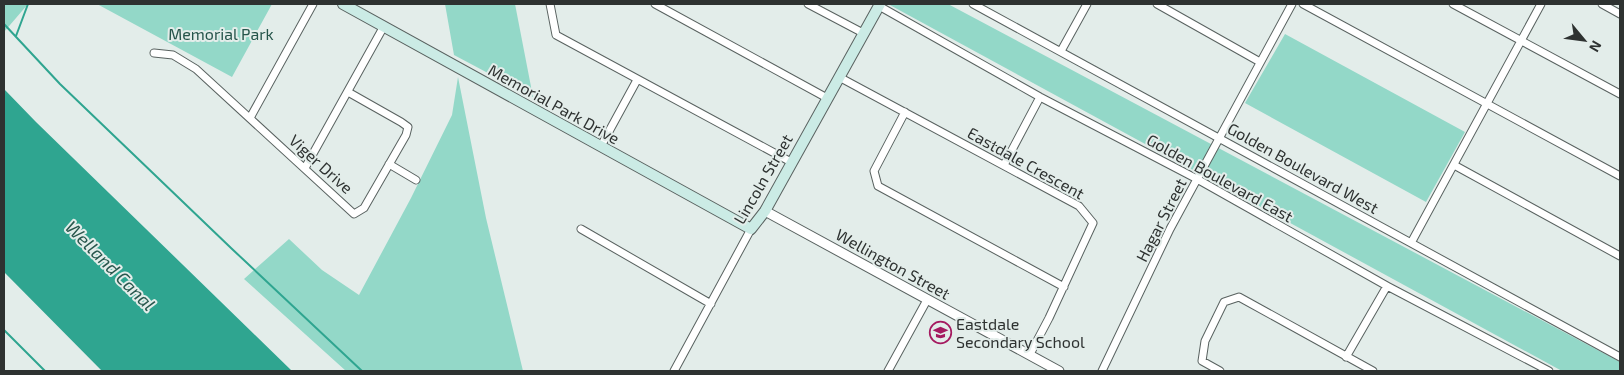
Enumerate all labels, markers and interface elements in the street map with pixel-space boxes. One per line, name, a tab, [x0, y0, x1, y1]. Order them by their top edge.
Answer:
north arrow	[1559, 15, 1609, 65]
park label: Memorial Park	[168, 24, 274, 43]
text: N	[1586, 38, 1606, 55]
street label: Memorial Park Drive	[485, 60, 623, 147]
street label: Golden Boulevard West	[1224, 118, 1382, 217]
street label: Eastdale Crescent	[965, 123, 1088, 203]
street label: Golden Boulevard East	[1144, 129, 1297, 226]
street label: Viger Drive	[286, 130, 357, 197]
street label: Lincoln Street	[729, 131, 796, 227]
street label: Hagar Street	[1131, 175, 1190, 265]
water label: Welland Canal	[61, 216, 160, 315]
street label: Wellington Street	[833, 224, 954, 303]
place label: Eastdale Secondary School	[956, 314, 1085, 351]
school or university icon: Eastdale Secondary School	[928, 321, 952, 345]

